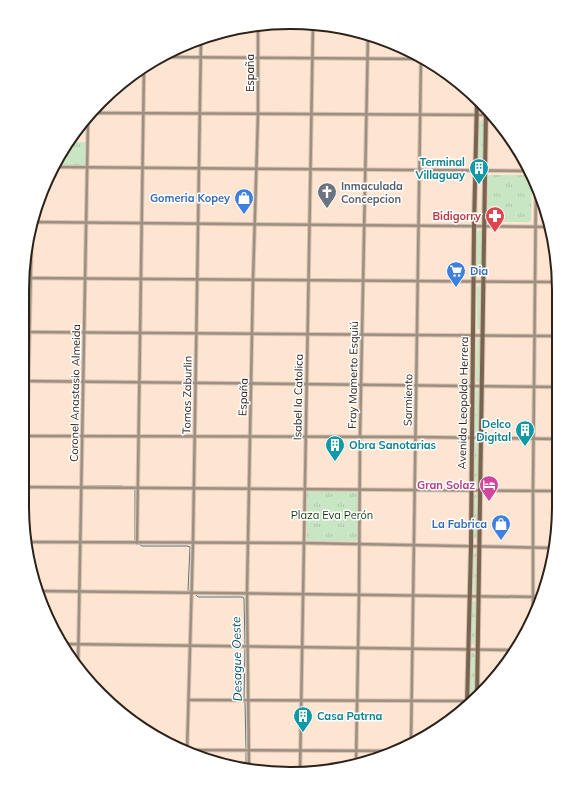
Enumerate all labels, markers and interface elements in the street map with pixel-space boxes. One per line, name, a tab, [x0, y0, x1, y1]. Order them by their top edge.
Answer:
street label: España	[243, 54, 257, 92]
place label: Terminal Villaguay	[415, 155, 465, 182]
building icon: Terminal Villaguay	[468, 157, 490, 185]
place label: Inmaculada Concepcion	[341, 179, 403, 206]
church icon: Inmaculada Concepcion	[316, 181, 338, 209]
shop icon: Gomeria Kopey	[233, 187, 255, 215]
place label: Gomeria Kopey	[150, 191, 230, 205]
pharmacy icon: Bidigorry	[484, 205, 506, 233]
place label: Bidigorry	[433, 209, 481, 223]
supermarket icon: Dia	[445, 260, 467, 288]
place label: Dia	[470, 264, 488, 278]
street label: Fray Mamerto Esquiú	[345, 321, 361, 429]
street label: Coronel Anastasio Almeida	[67, 324, 83, 462]
street label: Avenida Leopoldo Herrera	[455, 336, 471, 470]
street label: Isabel la Catolica	[290, 354, 306, 440]
street label: Tomas Zaburlin	[179, 356, 195, 434]
street label: Sarmiento	[401, 374, 415, 426]
street label: España	[235, 378, 251, 416]
place label: Delco Digital	[476, 417, 511, 444]
building icon: Delco Digital	[514, 419, 536, 447]
building icon: Obra Sanotarias	[324, 434, 346, 462]
place label: Obra Sanotarias	[349, 438, 437, 452]
hotel icon: Gran Solaz	[478, 474, 500, 502]
place label: Gran Solaz	[417, 478, 475, 492]
park label: Plaza Eva Perón	[291, 508, 373, 522]
shop icon: La Fabrica	[490, 513, 512, 541]
place label: La Fabrica	[432, 517, 487, 531]
water label: Desague Oeste	[228, 616, 245, 702]
building icon: Casa Patrna	[292, 705, 314, 733]
place label: Casa Patrna	[317, 709, 383, 723]

